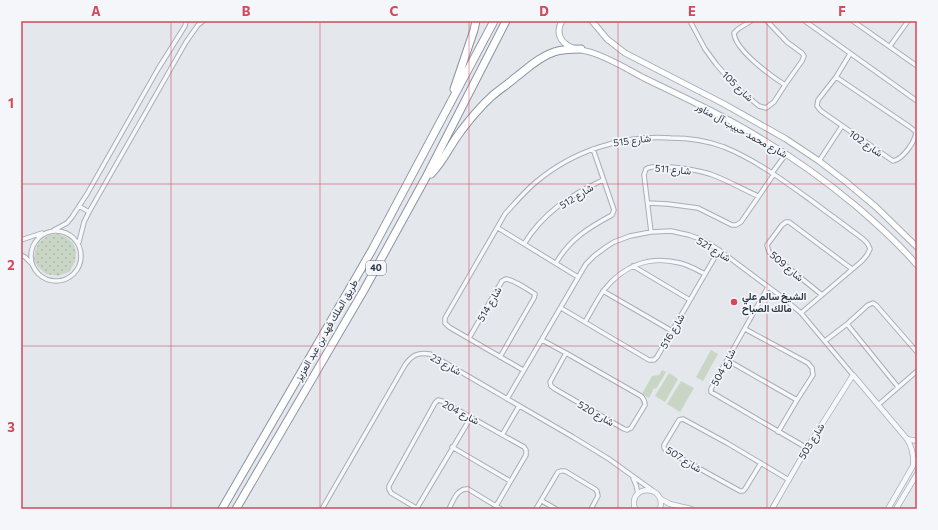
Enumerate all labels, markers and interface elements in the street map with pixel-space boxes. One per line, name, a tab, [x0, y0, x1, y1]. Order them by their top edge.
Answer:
text: A	[91, 3, 101, 19]
text: B	[242, 3, 251, 19]
text: C	[390, 3, 399, 19]
text: D	[539, 3, 549, 19]
text: E	[688, 3, 696, 19]
text: F	[838, 3, 846, 19]
street label: شارع 105	[719, 68, 756, 105]
text: 1	[8, 95, 14, 111]
street label: شارع محمد حبيب آل مناور	[693, 99, 790, 161]
street label: شارع 102	[846, 127, 885, 160]
street label: شارع 515	[612, 131, 652, 150]
street label: شارع 511	[654, 161, 692, 178]
street label: شارع 512	[557, 181, 596, 212]
street label: شارع 521	[694, 234, 733, 265]
street label: شارع 509	[767, 248, 806, 284]
text: 2	[7, 257, 15, 273]
road number: 40	[366, 261, 386, 275]
street label: طريق الملك فهد بن عبد العزيز	[292, 277, 361, 384]
street label: شارع 514	[474, 284, 505, 324]
place label: الشيخ سالم علي مالك الصباح	[742, 290, 806, 316]
marker: الشيخ سالم علي مالك الصباح	[729, 297, 739, 307]
street label: شارع 516	[657, 311, 688, 351]
street label: شارع 504	[708, 346, 739, 388]
street label: شارع 23	[428, 351, 464, 378]
street label: شارع 204	[440, 397, 482, 428]
street label: شارع 520	[575, 398, 616, 429]
text: 3	[7, 419, 15, 435]
street label: شارع 503	[796, 421, 827, 462]
street label: شارع 507	[664, 443, 704, 475]

